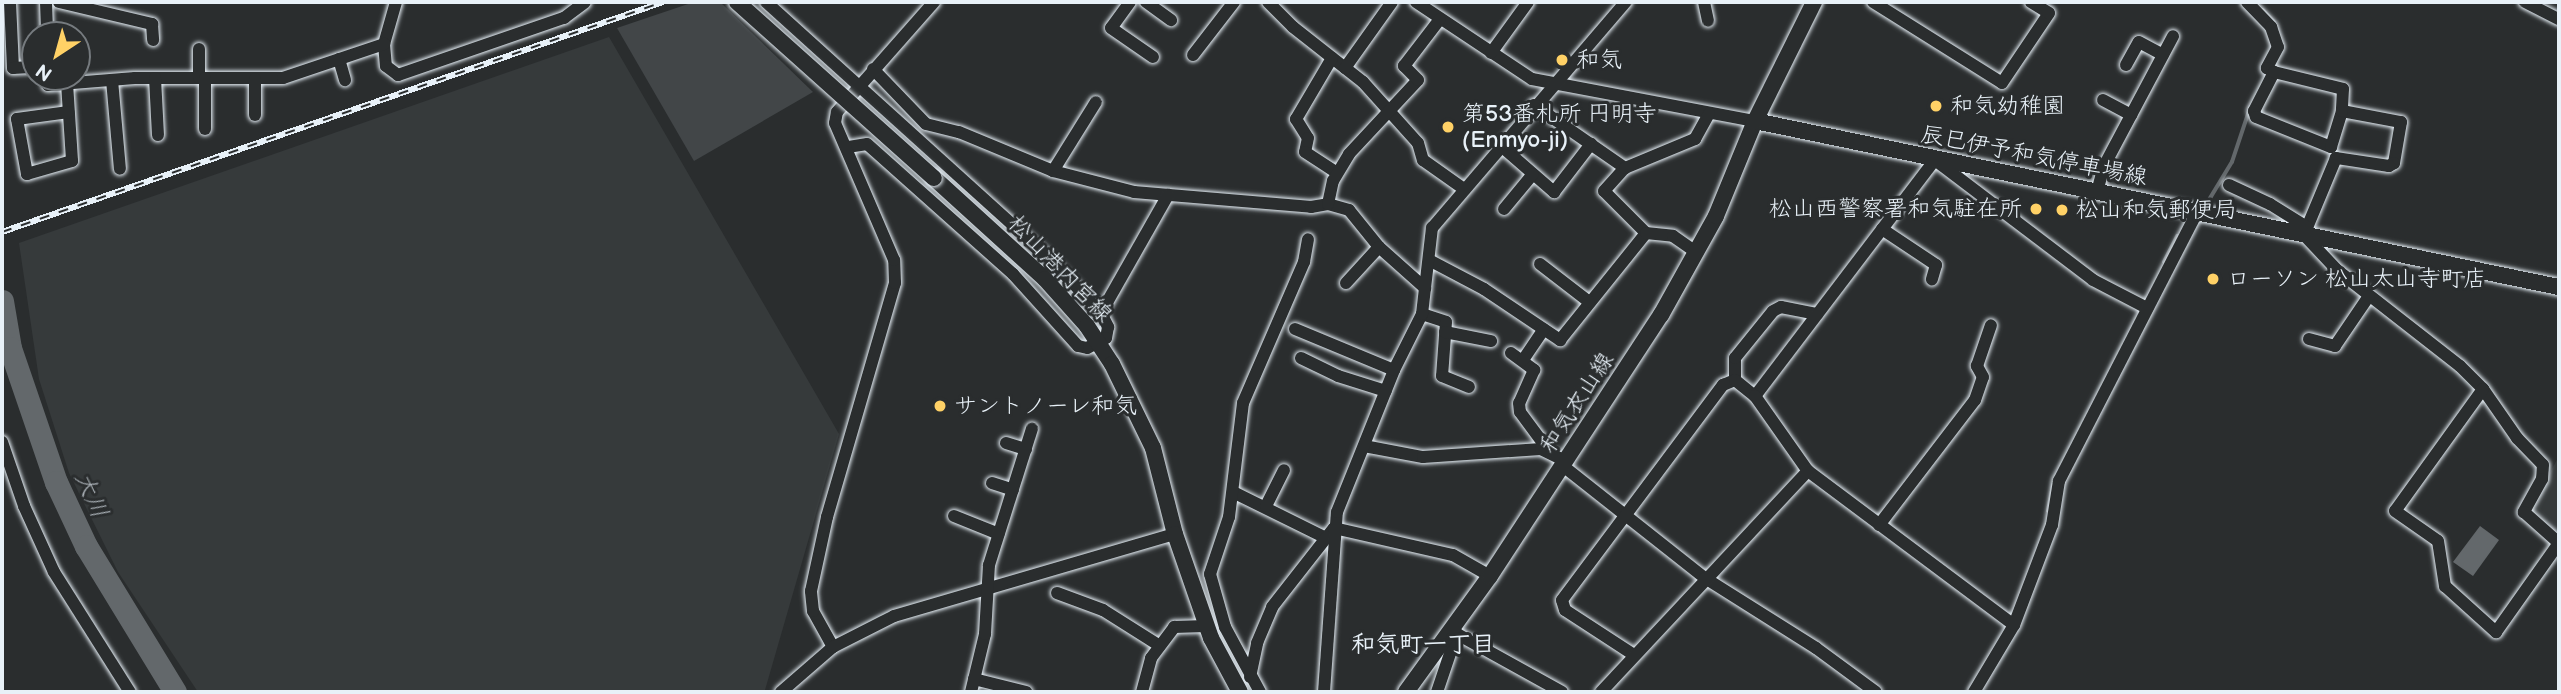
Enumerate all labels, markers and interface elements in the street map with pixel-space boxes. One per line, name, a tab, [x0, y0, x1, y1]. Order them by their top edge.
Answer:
north arrow	[21, 21, 91, 91]
place label: 和気	[1576, 46, 1622, 74]
marker: 和気	[1554, 52, 1570, 68]
text: N	[32, 58, 57, 85]
place label: 和気幼稚園	[1950, 92, 2065, 120]
marker: 和気幼稚園	[1928, 98, 1944, 114]
place label: 第53番札所 円明寺 (Enmyo-ji)	[1462, 100, 1657, 154]
marker: 第53番札所 円明寺 (Enmyo-ji)	[1440, 119, 1456, 135]
street label: 辰巳伊予和気停車場線	[1918, 121, 2150, 191]
place label: 松山西警察署和気駐在所	[1769, 195, 2022, 223]
place label: 松山和気郵便局	[2076, 196, 2237, 224]
marker: 松山西警察署和気駐在所	[2028, 201, 2044, 217]
marker: 松山和気郵便局	[2054, 202, 2070, 218]
street label: 松山港内宮線	[1002, 210, 1118, 328]
place label: ローソン 松山太山寺町店	[2227, 265, 2486, 293]
marker: ローソン 松山太山寺町店	[2205, 271, 2221, 287]
street label: 和気衣山線	[1534, 347, 1620, 459]
place label: サントノーレ和気	[954, 392, 1138, 420]
marker: サントノーレ和気	[932, 398, 948, 414]
water label: 大川	[68, 467, 114, 523]
district label: 和気町一丁目	[1351, 631, 1495, 659]

